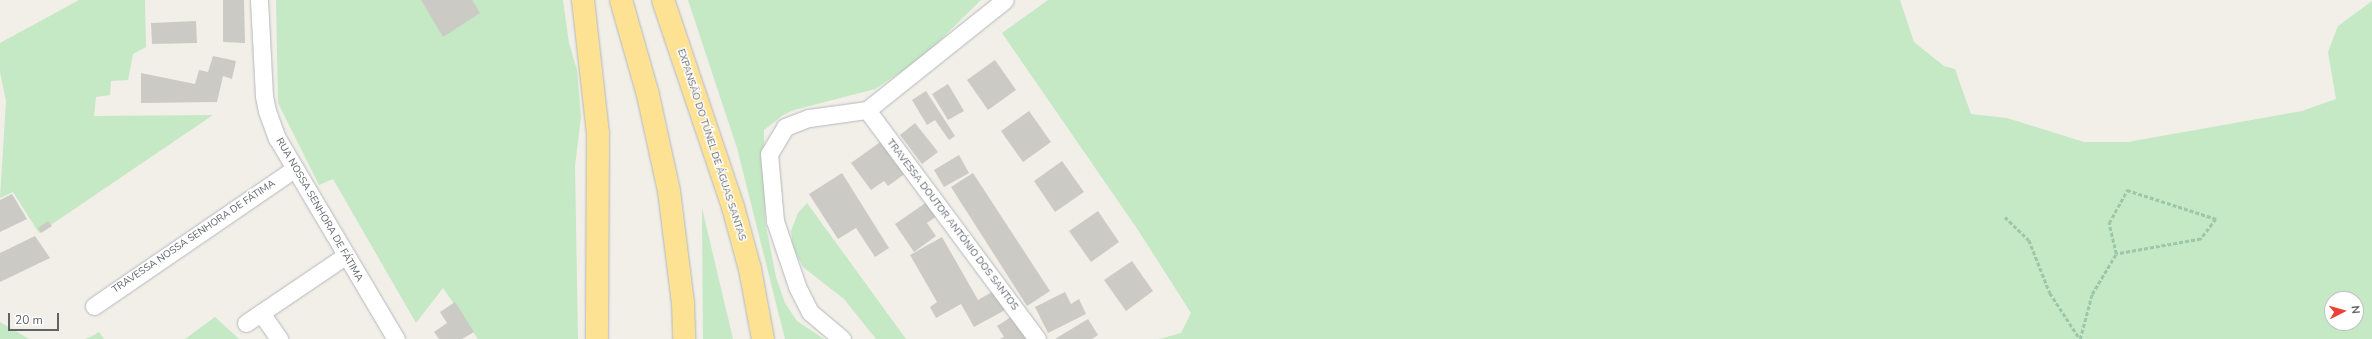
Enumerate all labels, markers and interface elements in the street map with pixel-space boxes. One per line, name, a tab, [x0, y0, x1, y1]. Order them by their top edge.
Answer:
street label: EXPANSÃO DO TÚNEL DE ÁGUAS SANTAS	[674, 47, 748, 243]
street label: RUA NOSSA SENHORA DE FÁTIMA	[273, 136, 365, 284]
street label: TRAVESSA DOUTOR ANTÓNIO DOS SANTOS	[884, 137, 1020, 313]
street label: TRAVESSA NOSSA SENHORA DE FÁTIMA	[110, 178, 278, 296]
north arrow	[2324, 291, 2364, 331]
scale bar	[10, 305, 61, 331]
text: N	[2348, 305, 2363, 315]
text: 20 m	[15, 312, 43, 328]

